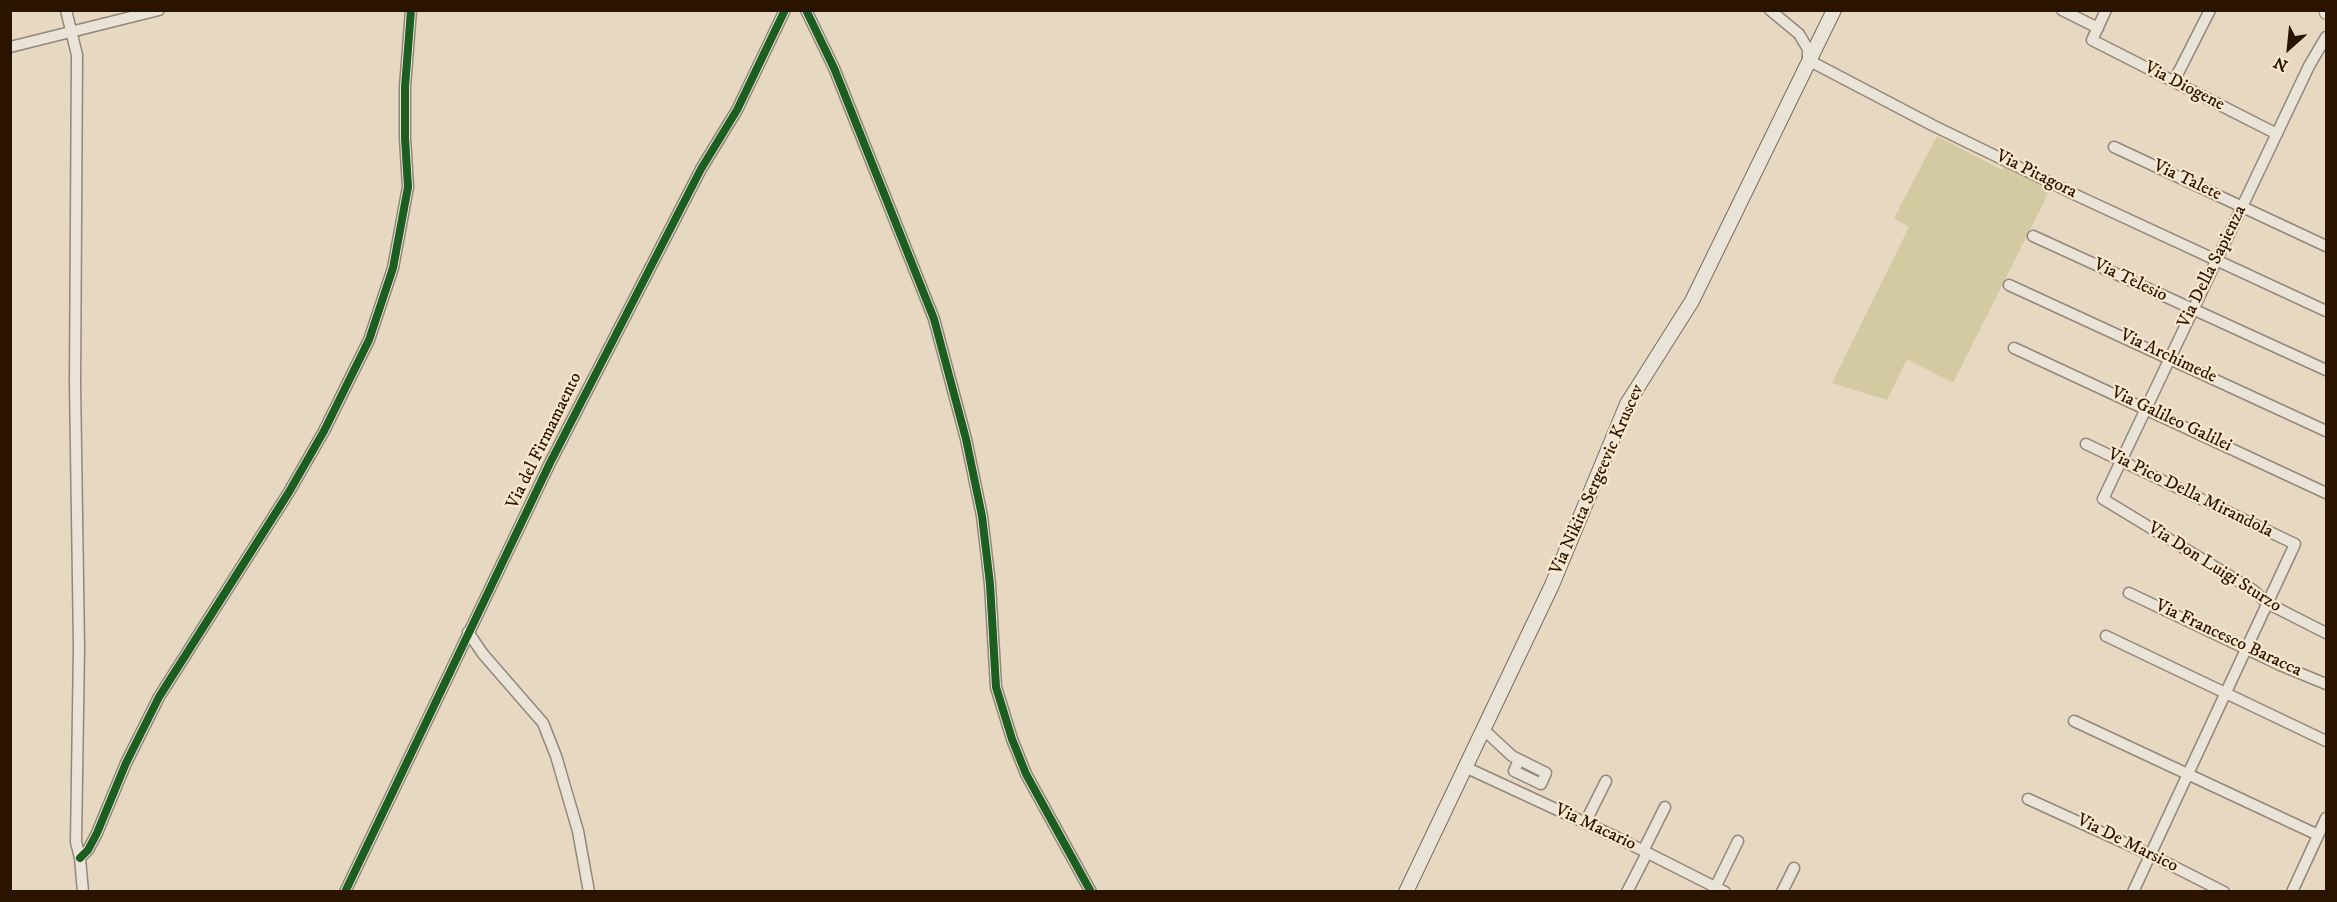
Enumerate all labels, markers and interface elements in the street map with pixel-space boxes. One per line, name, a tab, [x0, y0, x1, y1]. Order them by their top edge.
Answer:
north arrow	[2259, 18, 2319, 78]
text: N	[2270, 52, 2291, 76]
street label: Via Diogene	[2140, 58, 2228, 116]
street label: Via Pitagora	[1992, 146, 2080, 204]
street label: Via Talete	[2149, 156, 2225, 206]
street label: Via Della Sapienza	[2174, 202, 2252, 332]
street label: Via Telesio	[2090, 255, 2170, 307]
street label: Via Archimede	[2116, 325, 2220, 389]
street label: Via del Firmamaento	[503, 369, 587, 513]
street label: Via Nikita Sergeevic Kruscev	[1546, 382, 1650, 578]
street label: Via Galileo Galilei	[2107, 383, 2235, 457]
street label: Via Pico Della Mirandola	[2104, 445, 2276, 543]
street label: Via Don Luigi Sturzo	[2143, 518, 2285, 618]
street label: Via Francesco Baracca	[2151, 596, 2305, 682]
street label: Via Macario	[1551, 800, 1639, 856]
street label: Via De Marsico	[2073, 810, 2181, 878]

